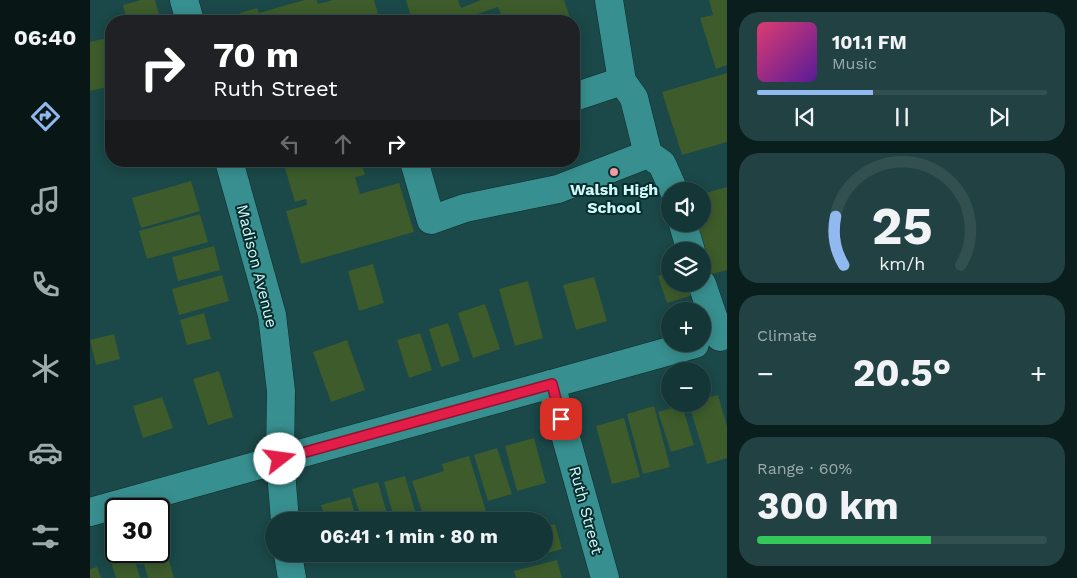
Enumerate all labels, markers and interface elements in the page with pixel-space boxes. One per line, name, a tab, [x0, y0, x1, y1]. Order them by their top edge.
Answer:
text: 06:40	[14, 25, 76, 50]
text: 101.1 FM	[832, 31, 907, 54]
text: 70 m	[213, 34, 299, 76]
icon: right	[130, 35, 195, 100]
text: Music	[832, 54, 877, 73]
text: Ruth Street	[213, 76, 338, 101]
icon: directions	[28, 99, 63, 134]
icon: previous	[791, 103, 819, 131]
icon: pause	[888, 103, 916, 131]
icon: next	[985, 103, 1013, 131]
icon: left	[276, 130, 304, 158]
icon: ahead	[329, 130, 357, 158]
icon: right	[382, 130, 410, 158]
marker: Walsh High School	[608, 166, 620, 178]
place label: Walsh High School	[570, 180, 658, 217]
map controls	[661, 182, 711, 412]
button: sound	[661, 182, 711, 232]
icon: music	[28, 183, 63, 218]
text: 25	[871, 196, 933, 257]
street label: Madison Avenue	[233, 202, 281, 330]
button: layers	[661, 242, 711, 292]
text: km/h	[879, 253, 925, 274]
icon: phone	[28, 267, 63, 302]
button: +	[661, 302, 711, 352]
text: Climate	[757, 326, 817, 345]
icon: climate	[28, 351, 63, 386]
text: 20.5°	[853, 351, 951, 395]
text: −	[757, 357, 774, 390]
text: +	[1030, 357, 1047, 390]
button: −	[661, 362, 711, 412]
pin	[540, 398, 582, 440]
icon: arrive	[547, 405, 575, 433]
position arrow	[253, 432, 305, 484]
icon: car	[28, 435, 63, 470]
text: Range · 60%	[757, 459, 852, 478]
street label: Ruth Street	[565, 464, 607, 556]
text: 300 km	[757, 484, 899, 528]
speed limit sign: 30	[105, 498, 170, 563]
icon: filters	[28, 519, 63, 554]
text: 06:41 · 1 min · 80 m	[320, 525, 498, 548]

